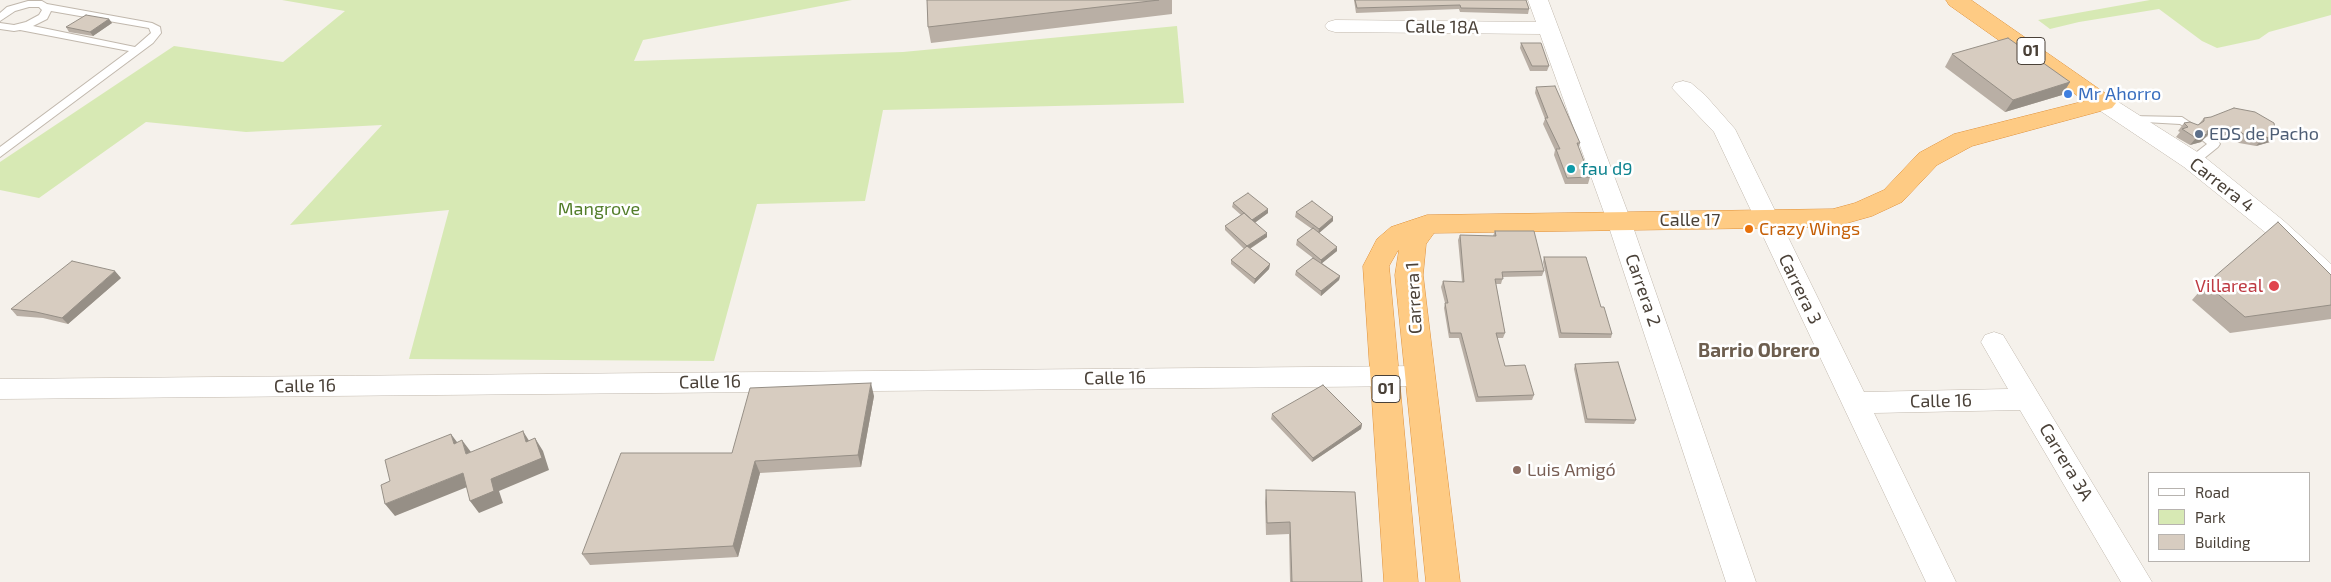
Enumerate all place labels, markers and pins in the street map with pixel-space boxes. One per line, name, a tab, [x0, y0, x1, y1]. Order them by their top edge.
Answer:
place label: Mr Ahorro	[2078, 83, 2161, 105]
marker: Mr Ahorro	[2062, 88, 2074, 100]
place label: EDS de Pacho	[2209, 123, 2319, 145]
marker: EDS de Pacho	[2193, 128, 2205, 140]
place label: fau d9	[1581, 158, 1633, 180]
marker: fau d9	[1565, 163, 1577, 175]
place label: Crazy Wings	[1759, 218, 1860, 240]
marker: Crazy Wings	[1743, 223, 1755, 235]
place label: Villareal	[2195, 275, 2263, 297]
marker: Villareal	[2267, 279, 2281, 293]
place label: Luis Amigó	[1527, 459, 1616, 481]
marker: Luis Amigó	[1511, 464, 1523, 476]

